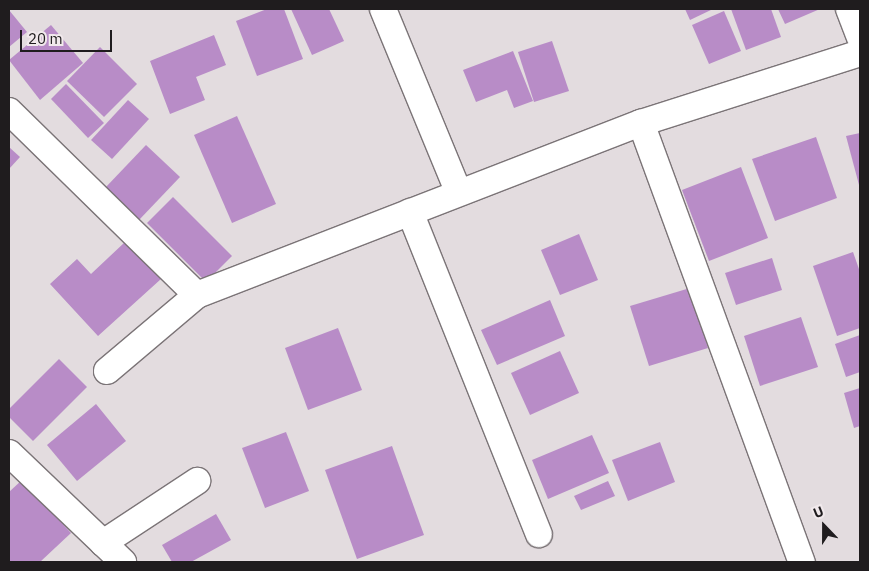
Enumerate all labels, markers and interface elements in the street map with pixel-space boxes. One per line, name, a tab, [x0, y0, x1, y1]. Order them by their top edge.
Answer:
scale bar	[22, 20, 115, 52]
text: 20 m	[28, 29, 63, 48]
north arrow	[799, 501, 849, 551]
text: U	[811, 502, 826, 522]

